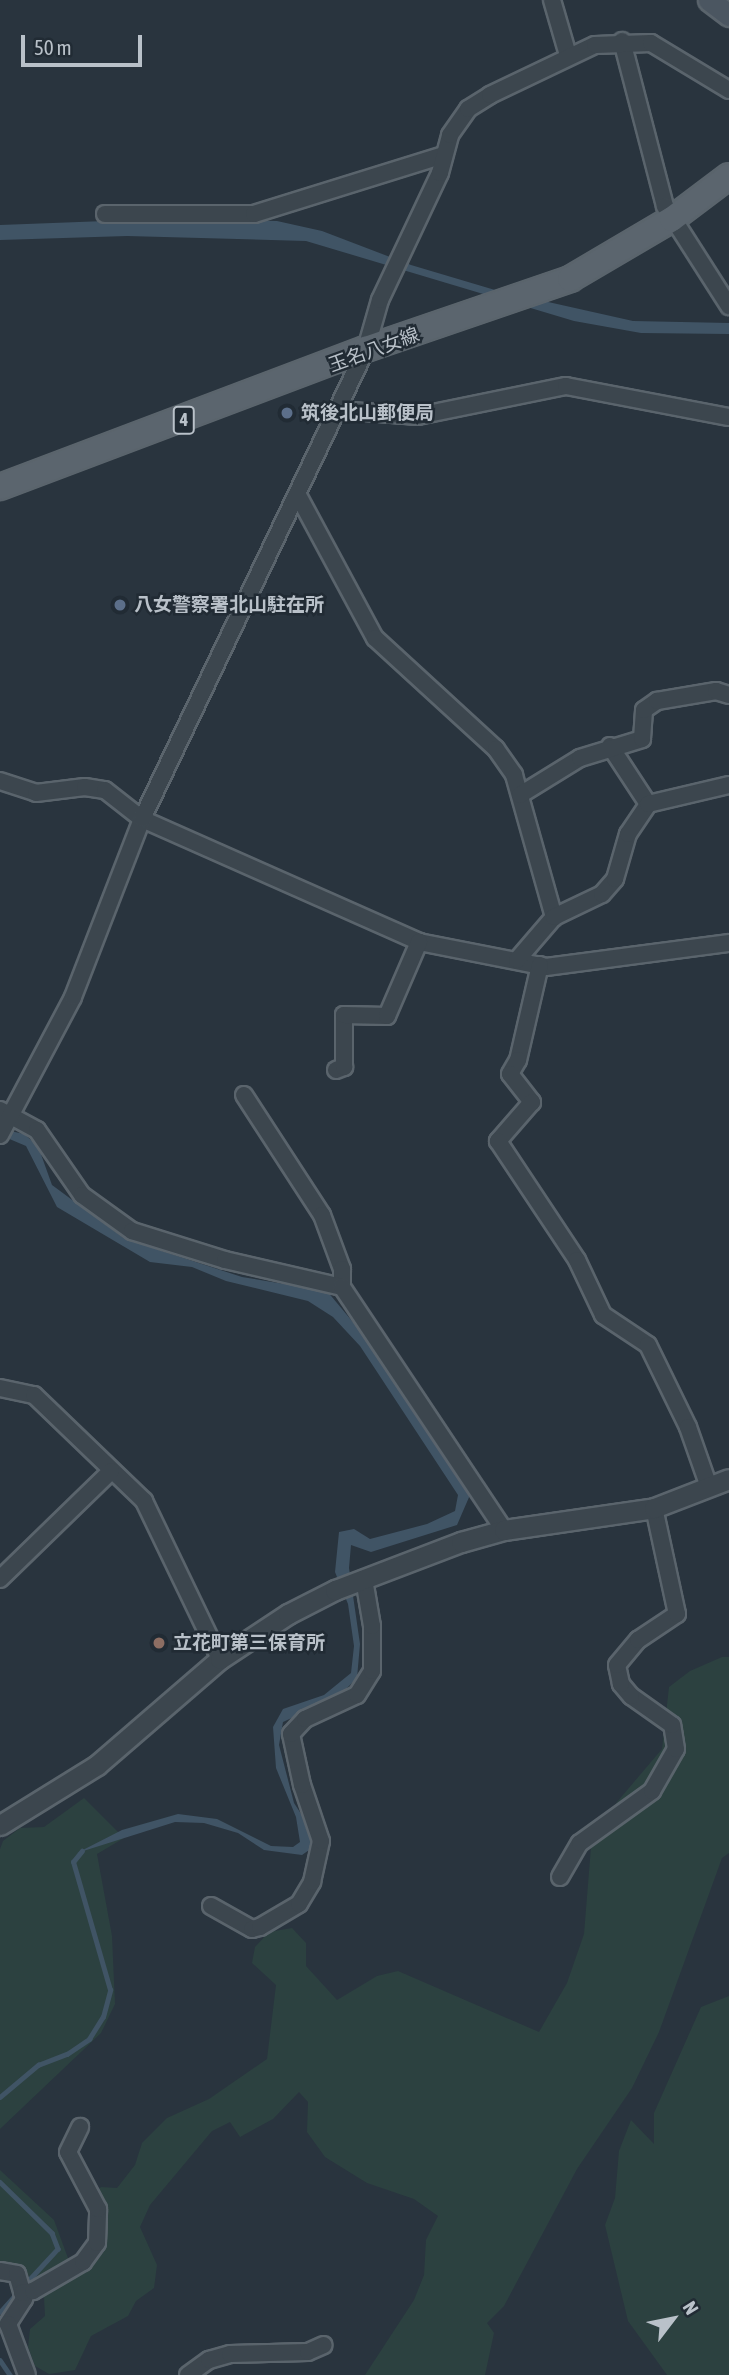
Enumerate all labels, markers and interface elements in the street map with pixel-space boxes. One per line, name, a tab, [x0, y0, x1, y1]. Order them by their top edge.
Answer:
scale bar	[24, 21, 145, 65]
text: 50 m	[34, 35, 72, 59]
street label: 玉名八女線	[325, 323, 423, 377]
place label: 筑後北山郵便局	[301, 402, 434, 424]
marker: 筑後北山郵便局	[279, 405, 295, 421]
road number: 4	[172, 406, 196, 434]
place label: 八女警察署北山駐在所	[134, 594, 324, 616]
marker: 八女警察署北山駐在所	[112, 597, 128, 613]
place label: 立花町第三保育所	[173, 1632, 325, 1654]
marker: 立花町第三保育所	[151, 1635, 167, 1651]
north arrow	[638, 2284, 708, 2354]
text: N	[679, 2297, 703, 2318]

